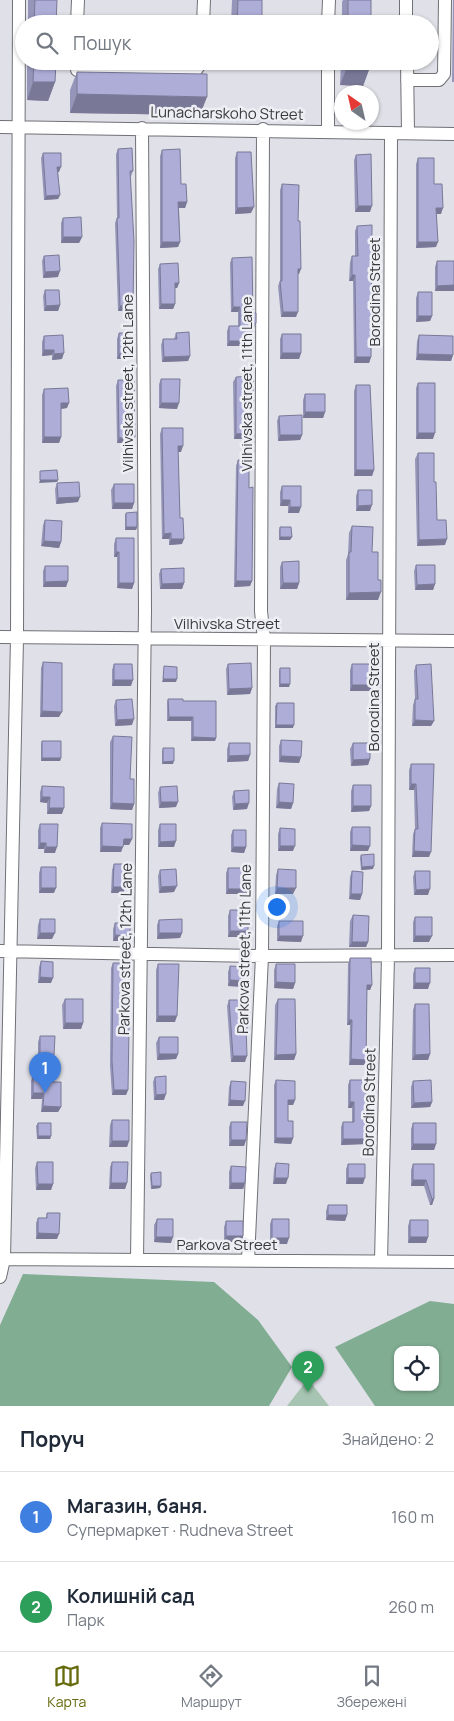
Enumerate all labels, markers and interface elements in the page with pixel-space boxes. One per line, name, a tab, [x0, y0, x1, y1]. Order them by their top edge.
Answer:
search box	[15, 15, 439, 70]
icon: search	[33, 29, 61, 57]
text: Пошук	[73, 30, 131, 56]
north arrow	[334, 85, 379, 130]
street label: Lunacharskoho Street	[150, 101, 304, 125]
street label: Borodina Street	[364, 238, 385, 346]
street label: Vilhivska street, 12th Lane	[117, 294, 138, 472]
street label: Vilhivska street, 11th Lane	[236, 296, 257, 472]
street label: Vilhivska Street	[174, 613, 280, 634]
street label: Borodina Street	[363, 643, 384, 751]
street label: Parkova street, 12th Lane	[113, 862, 137, 1035]
street label: Parkova street, 11th Lane	[232, 864, 256, 1034]
your location	[264, 894, 290, 920]
street label: Borodina Street	[358, 1047, 380, 1157]
pin: 1	[29, 1052, 61, 1093]
street label: Parkova Street	[177, 1234, 277, 1255]
map controls	[394, 1346, 439, 1391]
button: locate	[394, 1346, 439, 1391]
pin: 2	[292, 1351, 324, 1392]
text: Поруч	[20, 1425, 85, 1453]
text: Знайдено: 2	[342, 1428, 434, 1450]
text: Магазин, баня.	[67, 1493, 208, 1519]
text: 1	[32, 1506, 40, 1528]
text: 160 m	[391, 1506, 434, 1528]
text: Супермаркет · Rudneva Street	[67, 1519, 294, 1541]
text: Колишній сад	[67, 1583, 195, 1609]
text: 2	[31, 1596, 41, 1618]
text: 260 m	[388, 1596, 434, 1618]
text: Парк	[67, 1609, 104, 1631]
tab: Карта	[47, 1662, 86, 1711]
tab: Маршрут	[181, 1662, 242, 1711]
tab: Збережені	[337, 1662, 407, 1711]

